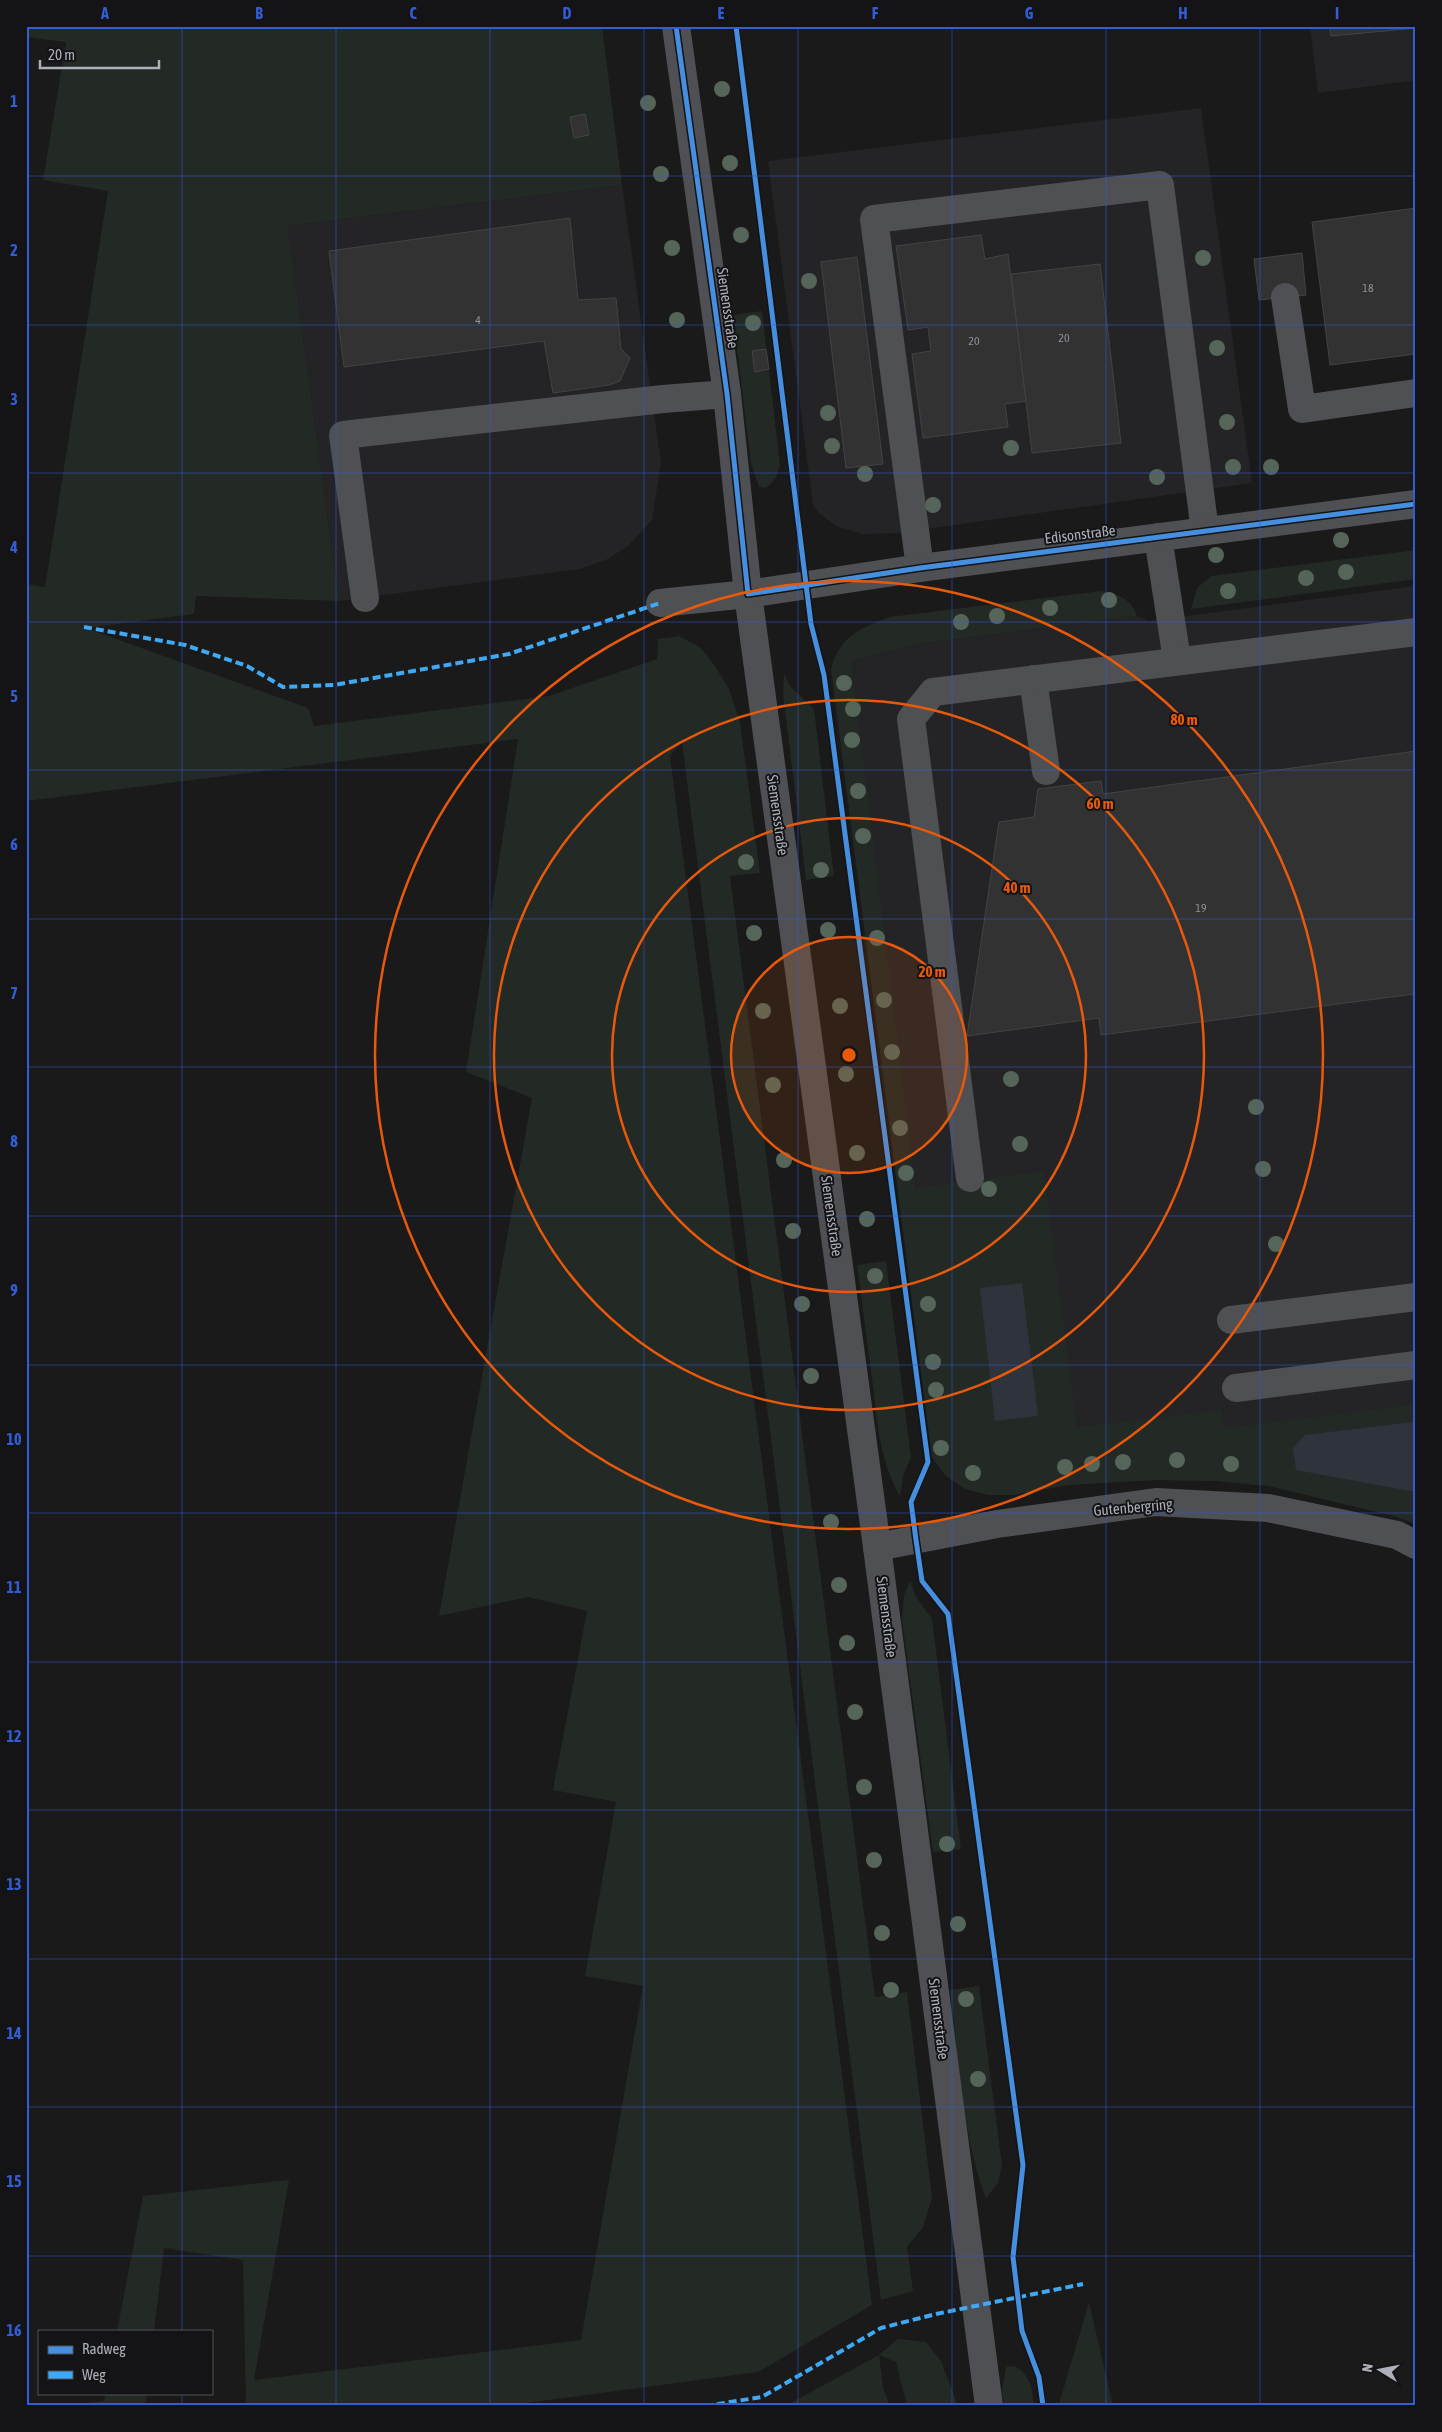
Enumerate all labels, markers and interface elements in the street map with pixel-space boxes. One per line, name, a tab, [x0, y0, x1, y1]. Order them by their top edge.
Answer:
text: A	[100, 4, 109, 22]
text: B	[255, 4, 263, 22]
text: C	[409, 4, 417, 22]
text: D	[563, 4, 572, 22]
text: E	[718, 4, 725, 22]
text: F	[872, 4, 879, 22]
text: G	[1025, 4, 1034, 22]
text: H	[1178, 4, 1188, 22]
text: I	[1335, 4, 1339, 22]
scale bar	[40, 38, 159, 70]
text: 20 m	[48, 46, 75, 63]
text: 1	[10, 92, 18, 110]
text: 2	[10, 241, 18, 259]
street label: Siemensstraße	[714, 267, 742, 350]
house number: 18	[1362, 281, 1374, 295]
house number: 4	[475, 313, 481, 327]
house number: 20	[1058, 331, 1070, 345]
house number: 20	[968, 334, 980, 348]
text: 3	[10, 390, 18, 408]
street label: Edisonstraße	[1044, 521, 1117, 547]
text: 4	[9, 538, 18, 556]
text: 5	[10, 687, 18, 705]
text: 80 m	[1171, 711, 1198, 728]
street label: Siemensstraße	[764, 774, 792, 857]
text: 60 m	[1087, 795, 1114, 812]
text: 6	[10, 835, 18, 853]
text: 40 m	[1003, 879, 1031, 896]
house number: 19	[1195, 901, 1207, 915]
text: 20 m	[919, 963, 946, 980]
text: 7	[10, 984, 18, 1002]
centre of rings	[840, 1046, 858, 1064]
text: 8	[10, 1132, 18, 1150]
street label: Siemensstraße	[818, 1175, 846, 1258]
text: 9	[10, 1281, 18, 1299]
text: 10	[6, 1430, 22, 1448]
street label: Gutenbergring	[1093, 1495, 1174, 1519]
street label: Siemensstraße	[874, 1576, 900, 1659]
text: 11	[6, 1578, 22, 1596]
text: 12	[6, 1727, 22, 1745]
text: 13	[6, 1875, 22, 1893]
street label: Siemensstraße	[926, 1978, 952, 2061]
text: 14	[6, 2024, 22, 2042]
text: 15	[6, 2172, 22, 2190]
text: 16	[6, 2321, 22, 2339]
legend	[38, 2330, 212, 2394]
text: Radweg	[82, 2340, 126, 2357]
north arrow	[1354, 2344, 1404, 2394]
text: N	[1359, 2362, 1376, 2373]
text: Weg	[82, 2366, 106, 2383]

